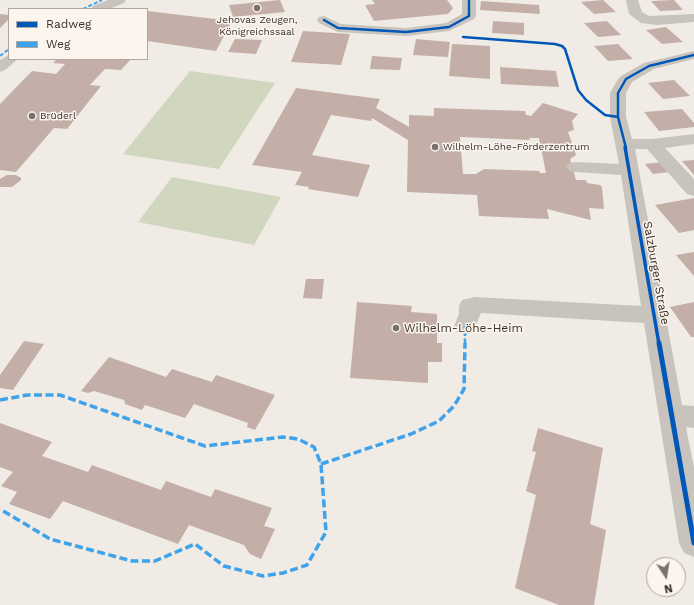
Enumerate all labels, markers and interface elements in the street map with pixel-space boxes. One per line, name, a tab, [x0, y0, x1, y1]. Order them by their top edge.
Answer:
marker: Jehovas Zeugen, Königreichssaal	[252, 3, 262, 13]
legend	[8, 8, 148, 60]
place label: Jehovas Zeugen, Königreichssaal	[217, 14, 297, 38]
text: Radweg	[46, 17, 91, 31]
text: Weg	[46, 37, 70, 51]
place label: Brüderl	[40, 110, 76, 122]
marker: Brüderl	[27, 111, 37, 121]
place label: Wilhelm-Löhe-Förderzentrum	[443, 141, 590, 153]
marker: Wilhelm-Löhe-Förderzentrum	[430, 142, 440, 152]
street label: Salzburger Straße	[640, 220, 672, 326]
place label: Wilhelm-Löhe-Heim	[404, 321, 523, 335]
marker: Wilhelm-Löhe-Heim	[391, 323, 401, 333]
north arrow	[646, 557, 686, 597]
text: N	[663, 581, 674, 595]

